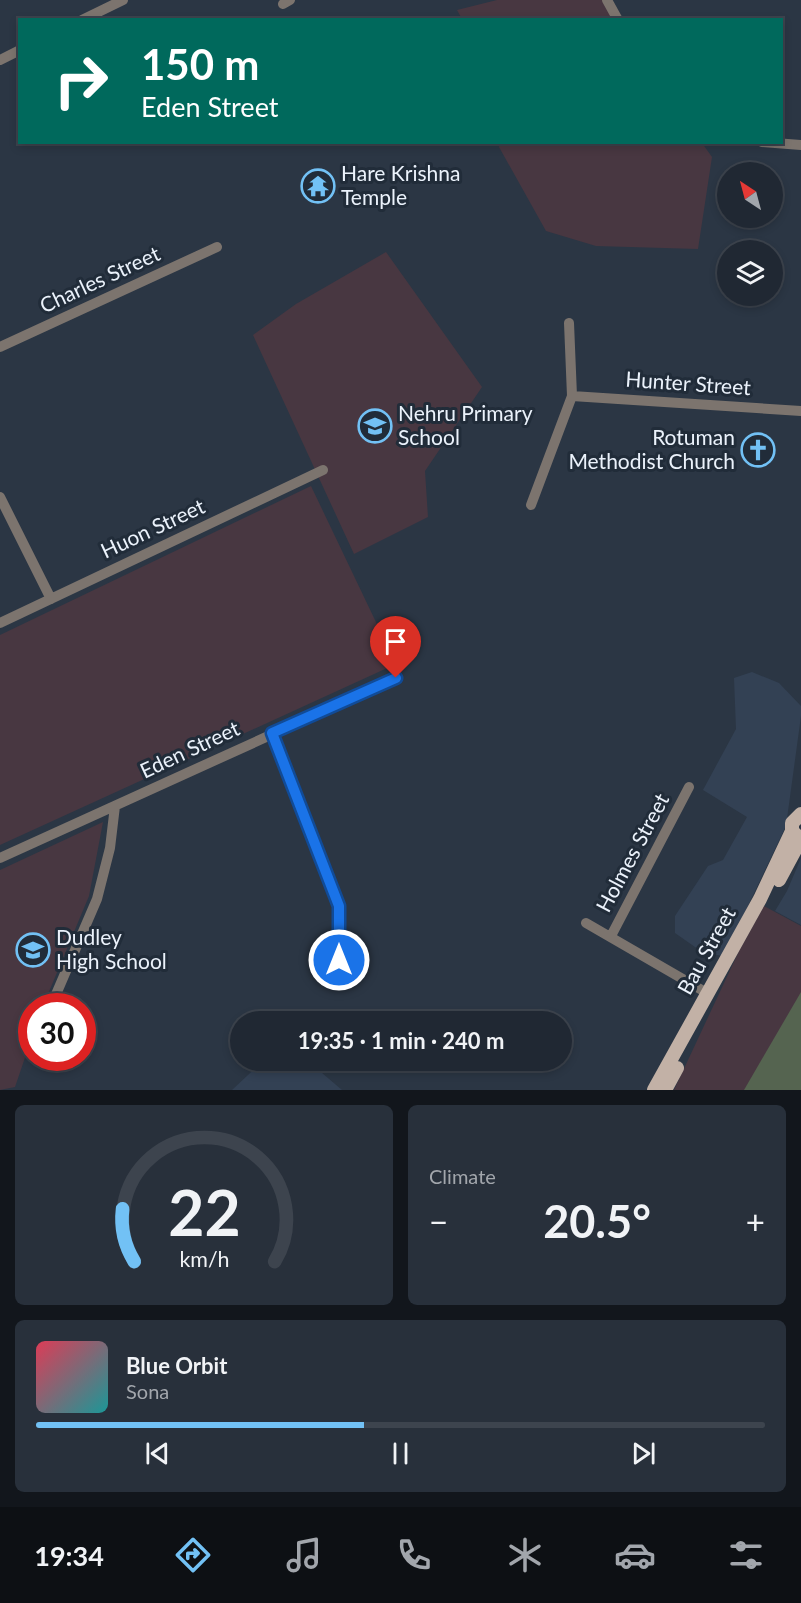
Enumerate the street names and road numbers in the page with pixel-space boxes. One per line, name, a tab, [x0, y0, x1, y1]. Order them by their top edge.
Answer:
street label: Charles Street	[35, 240, 164, 317]
street label: Hunter Street	[625, 366, 752, 399]
street label: Huon Street	[96, 492, 209, 563]
street label: Eden Street	[136, 715, 244, 783]
street label: Holmes Street	[590, 788, 674, 916]
street label: Bau Street	[671, 902, 740, 998]

